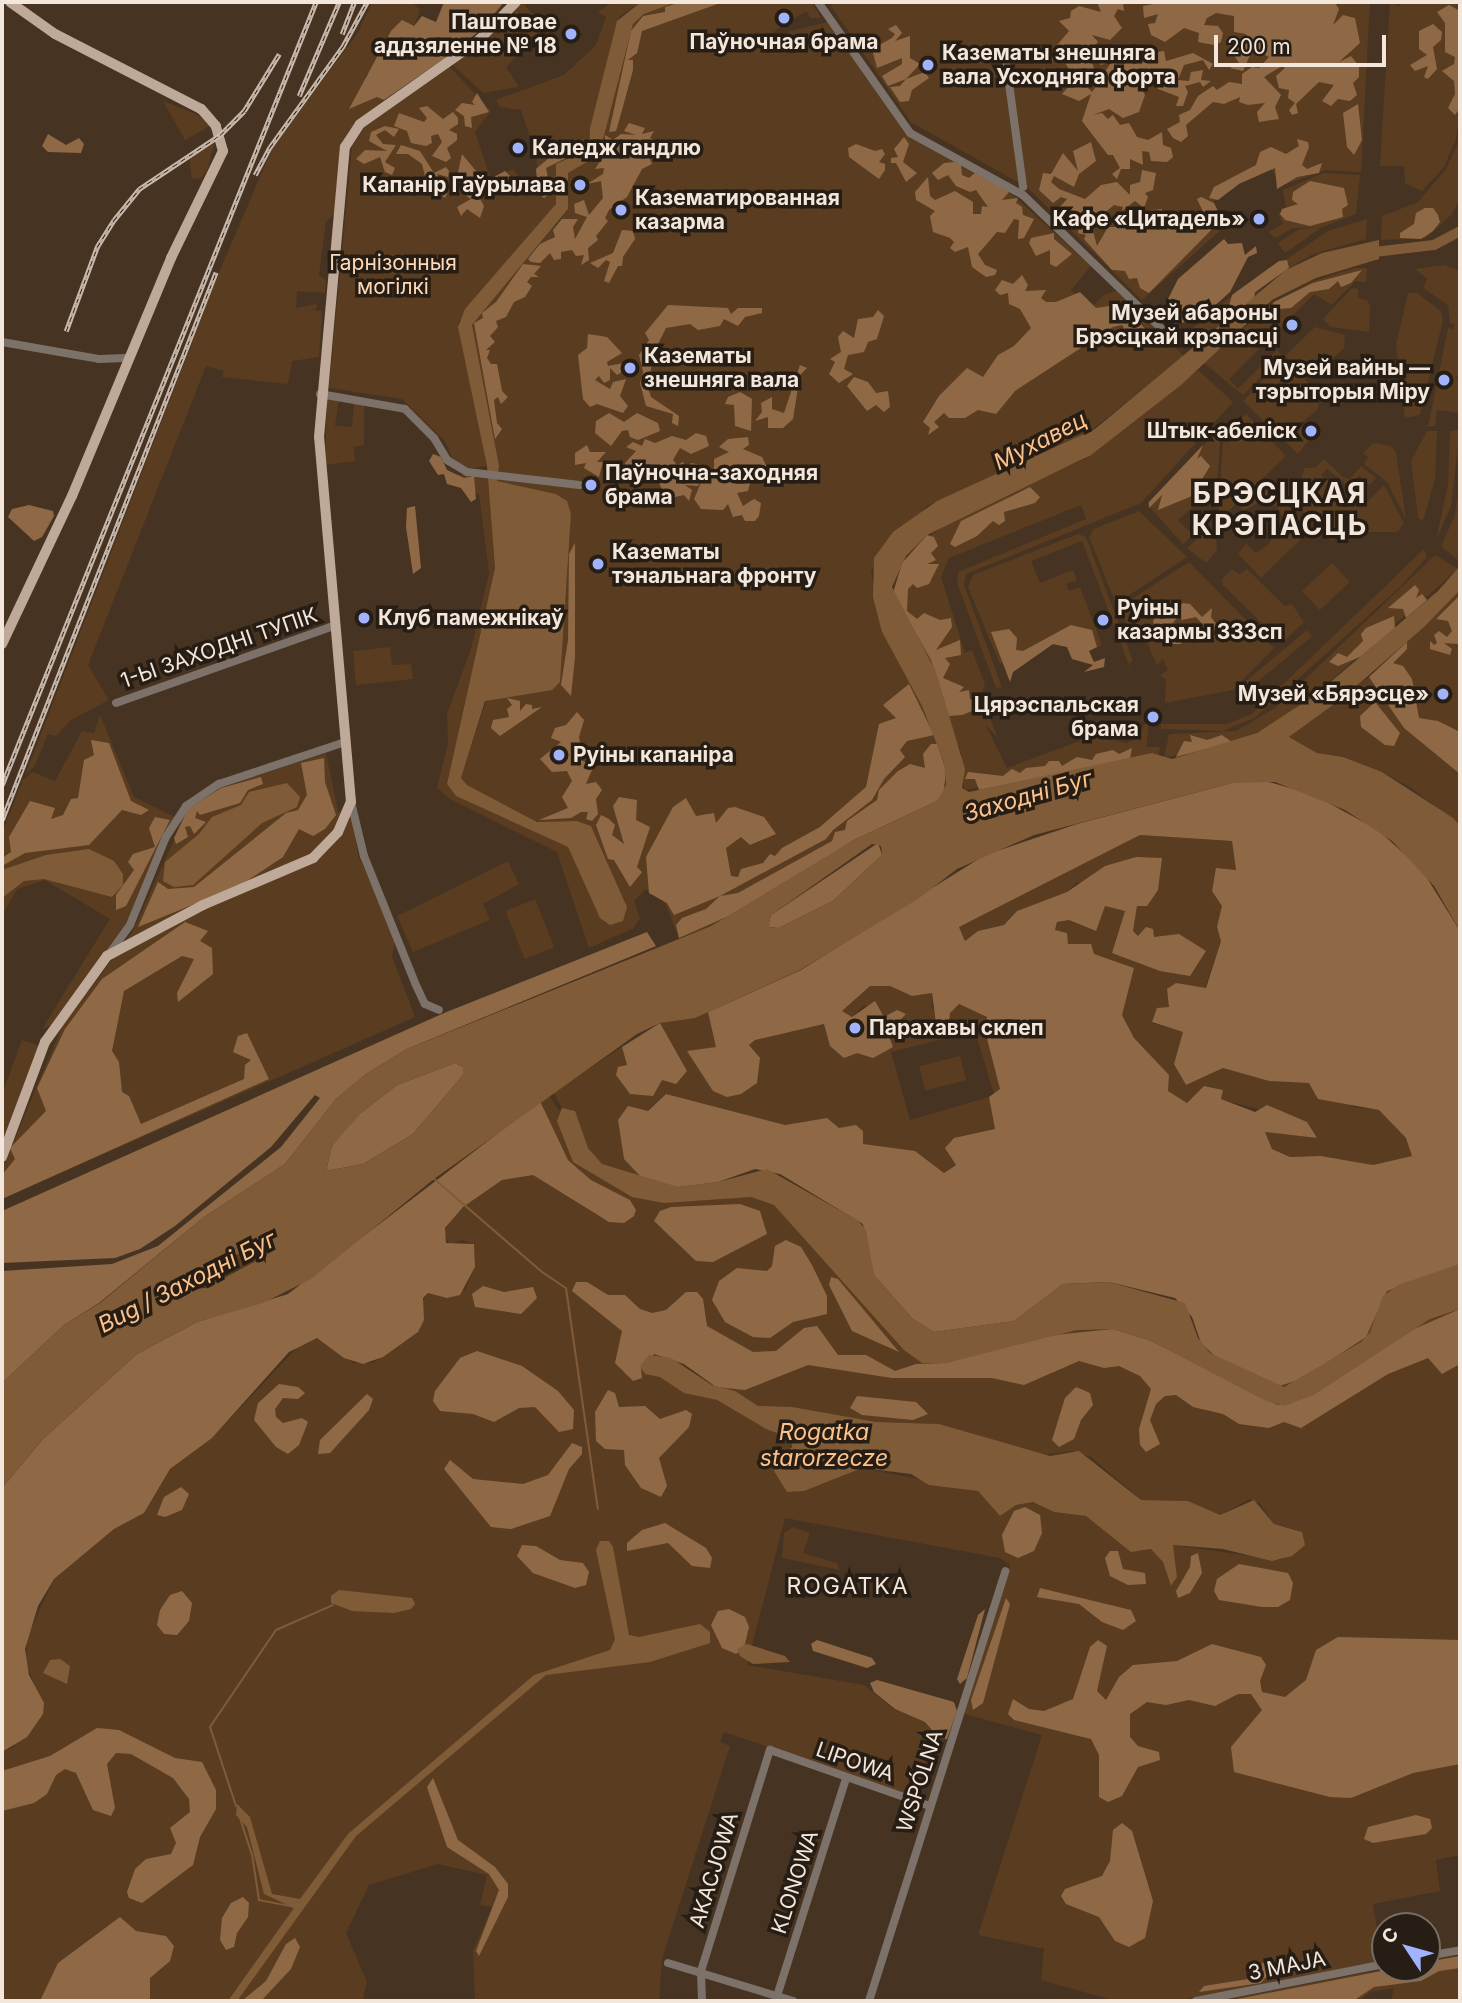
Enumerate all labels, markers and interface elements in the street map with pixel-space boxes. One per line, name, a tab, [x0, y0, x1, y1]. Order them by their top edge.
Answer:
place label: Паштовае аддзяленне № 18	[374, 9, 557, 59]
marker: Паўночная брама	[776, 10, 792, 26]
scale bar	[1217, 21, 1388, 65]
marker: Паштовае аддзяленне № 18	[563, 26, 579, 42]
place label: Паўночная брама	[689, 29, 879, 55]
text: 200 m	[1227, 34, 1291, 59]
place label: Казематы знешняга вала Усходняга форта	[942, 40, 1176, 90]
marker: Казематы знешняга вала Усходняга форта	[920, 57, 936, 73]
place label: Каледж гандлю	[532, 135, 701, 161]
marker: Каледж гандлю	[510, 140, 526, 156]
place label: Капанір Гаўрылава	[362, 172, 566, 198]
marker: Капанір Гаўрылава	[572, 177, 588, 193]
place label: Казематированная казарма	[635, 185, 840, 235]
marker: Казематированная казарма	[613, 202, 629, 218]
place label: Кафе «Цитадель»	[1053, 206, 1245, 232]
marker: Кафе «Цитадель»	[1251, 211, 1267, 227]
park label: Гарнізонныя могілкі	[329, 250, 457, 300]
place label: Музей абароны Брэсцкай крэпасці	[1076, 300, 1278, 350]
marker: Музей абароны Брэсцкай крэпасці	[1284, 317, 1300, 333]
place label: Казематы знешняга вала	[644, 343, 799, 393]
place label: Музей вайны — тэрыторыя Міру	[1256, 355, 1430, 405]
marker: Казематы знешняга вала	[622, 360, 638, 376]
marker: Музей вайны — тэрыторыя Міру	[1436, 372, 1452, 388]
water label: Мухавец	[989, 406, 1091, 476]
place label: Штык-абеліск	[1147, 418, 1297, 444]
marker: Штык-абеліск	[1303, 423, 1319, 439]
place label: Паўночна-заходняя брама	[605, 460, 818, 510]
district label: БРЭСЦКАЯ КРЭПАСЦЬ	[1193, 476, 1367, 542]
marker: Паўночна-заходняя брама	[583, 477, 599, 493]
place label: Казематы тэнальнага фронту	[612, 539, 816, 589]
marker: Казематы тэнальнага фронту	[590, 556, 606, 572]
place label: Руіны казармы 333сп	[1117, 595, 1283, 645]
street label: 1-Ы ЗАХОДНІ ТУПІК	[117, 603, 321, 693]
place label: Клуб памежнікаў	[378, 605, 564, 631]
marker: Клуб памежнікаў	[356, 610, 372, 626]
marker: Руіны казармы 333сп	[1095, 612, 1111, 628]
place label: Музей «Бярэсце»	[1238, 681, 1429, 707]
marker: Музей «Бярэсце»	[1435, 686, 1451, 702]
place label: Цярэспальская брама	[974, 692, 1139, 742]
marker: Цярэспальская брама	[1145, 709, 1161, 725]
place label: Руіны капаніра	[573, 742, 734, 768]
marker: Руіны капаніра	[551, 747, 567, 763]
water label: Заходні Буг	[961, 765, 1095, 827]
place label: Парахавы склеп	[869, 1015, 1044, 1041]
marker: Парахавы склеп	[847, 1020, 863, 1036]
water label: Bug / Заходні Буг	[93, 1225, 281, 1339]
water label: Rogatka starorzecze	[760, 1418, 888, 1472]
district label: ROGATKA	[787, 1572, 909, 1600]
street label: WSPÓLNA	[892, 1727, 948, 1835]
street label: LIPOWA	[813, 1737, 897, 1787]
street label: AKACJOWA	[684, 1809, 744, 1931]
street label: KLONOWA	[766, 1827, 824, 1937]
north arrow	[1371, 1912, 1441, 1982]
text: С	[1377, 1923, 1404, 1948]
street label: 3 MAJA	[1246, 1946, 1328, 1986]

